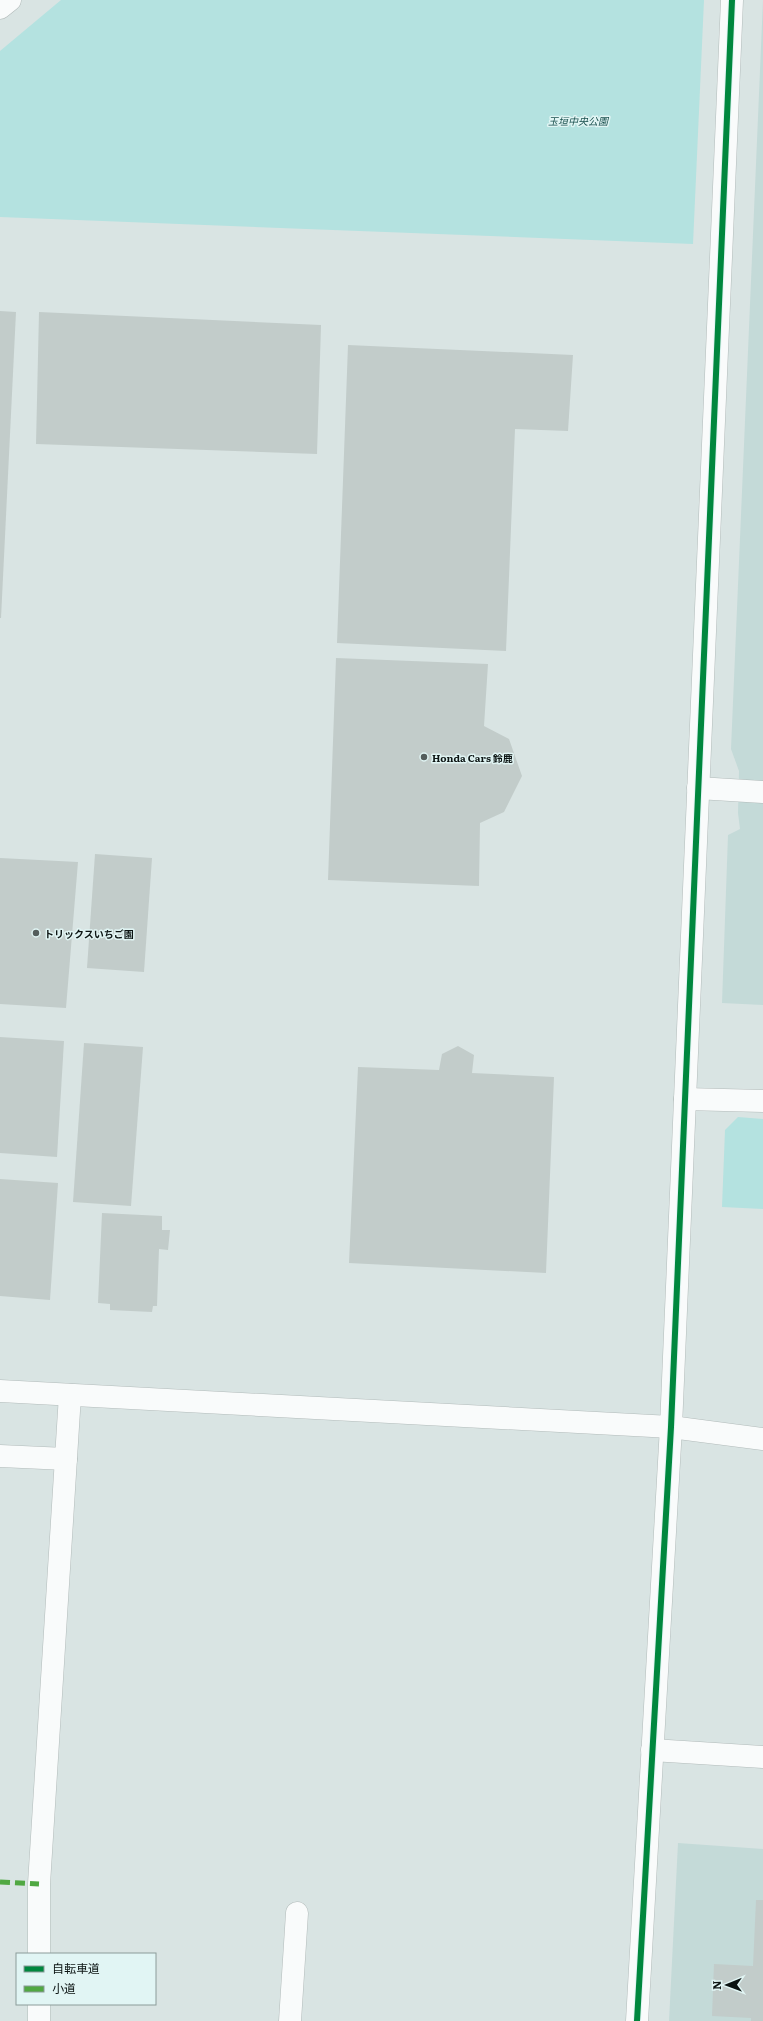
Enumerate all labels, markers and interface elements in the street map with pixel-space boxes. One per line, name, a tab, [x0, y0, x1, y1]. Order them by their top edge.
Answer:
park label: 玉垣中央公園	[548, 113, 610, 128]
place label: Honda Cars 鈴鹿	[432, 750, 513, 765]
marker: Honda Cars 鈴鹿	[419, 752, 429, 762]
place label: トリックスいちご園	[44, 926, 134, 941]
marker: トリックスいちご園	[31, 928, 41, 938]
legend	[16, 1953, 156, 2005]
text: 自転車道	[52, 1959, 100, 1977]
north arrow	[707, 1965, 747, 2005]
text: 小道	[52, 1979, 76, 1997]
text: N	[708, 1980, 724, 1990]

